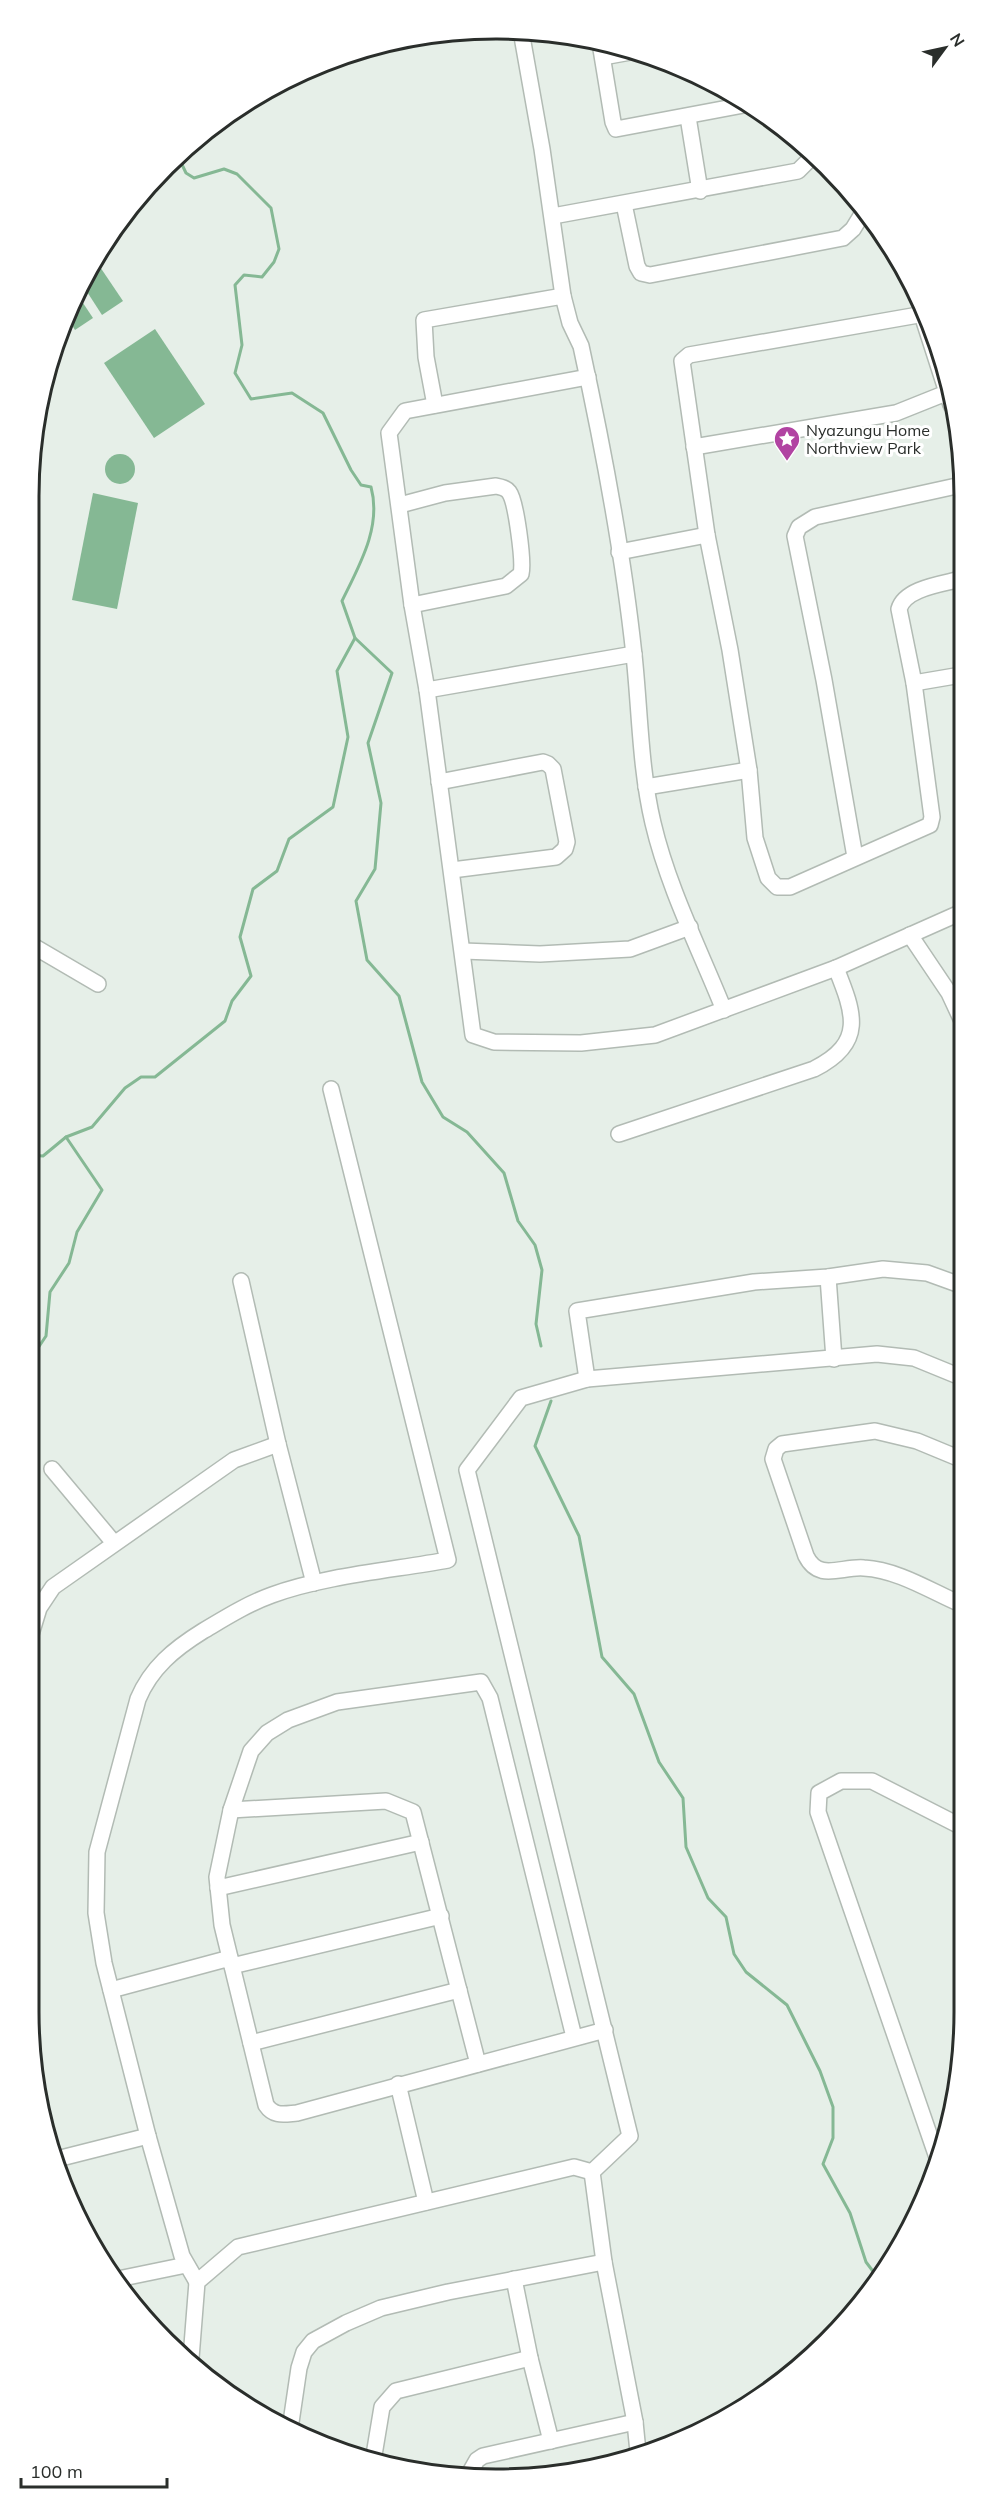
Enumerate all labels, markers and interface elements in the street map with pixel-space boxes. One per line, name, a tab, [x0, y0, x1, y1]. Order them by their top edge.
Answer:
north arrow	[915, 18, 975, 78]
text: N	[946, 29, 969, 50]
place label: Nyazungu Home Northview Park	[806, 420, 930, 458]
place icon: Nyazungu Home Northview Park	[772, 424, 802, 462]
scale bar	[21, 2451, 166, 2489]
text: 100 m	[30, 2460, 83, 2483]

